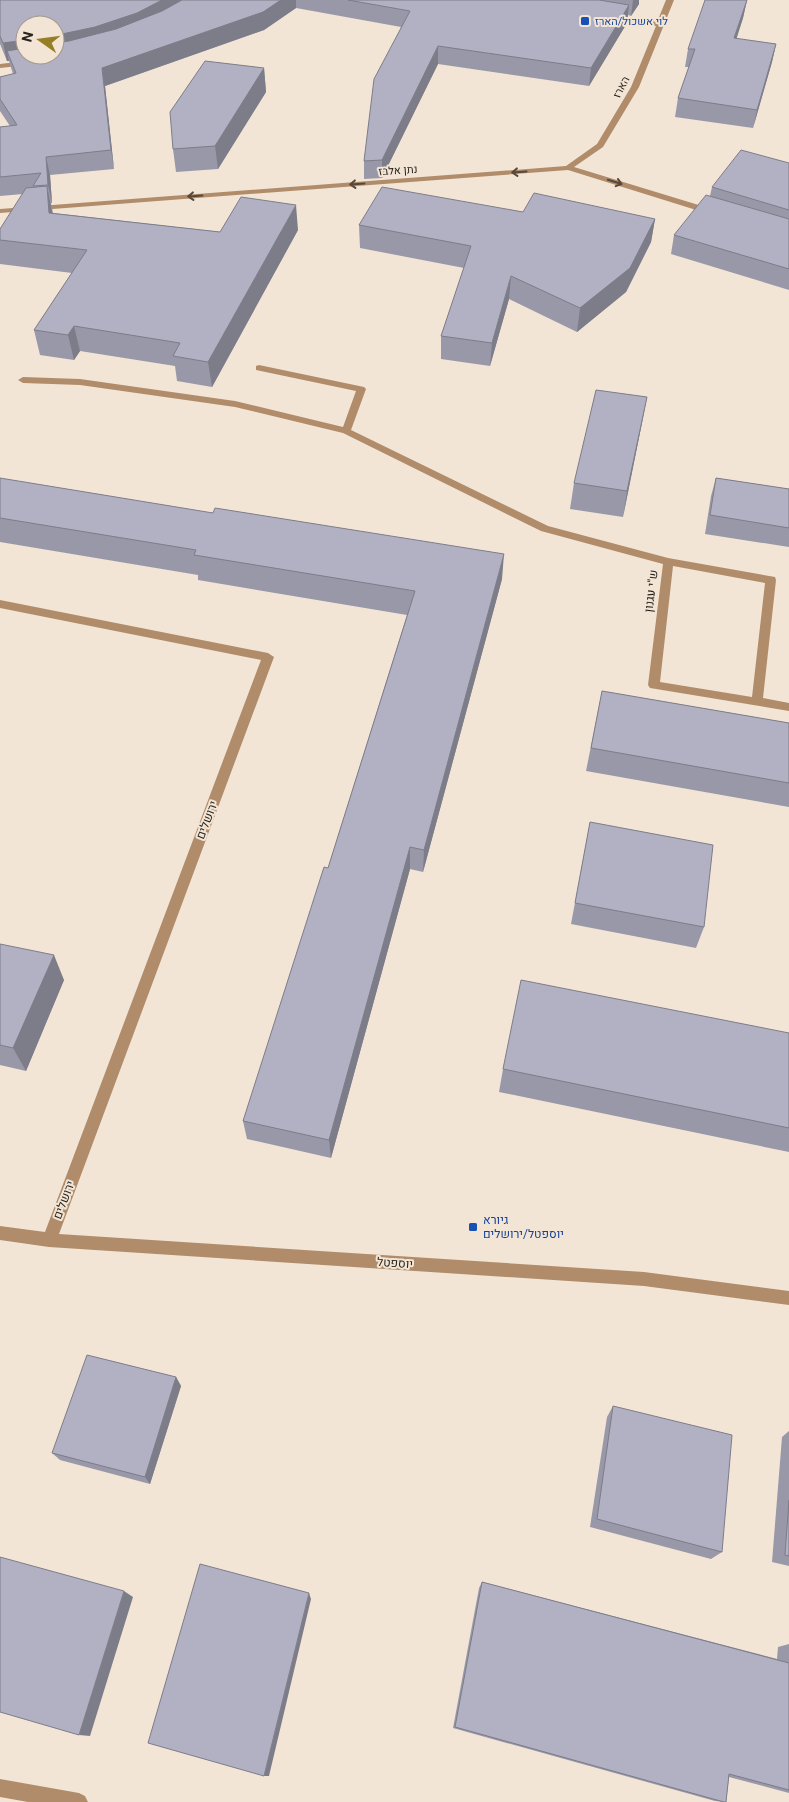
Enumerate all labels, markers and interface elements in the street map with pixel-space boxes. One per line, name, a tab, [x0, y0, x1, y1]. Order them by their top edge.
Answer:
place label: לוי אשכול/הארז	[595, 13, 668, 30]
north arrow	[15, 15, 65, 65]
marker: לוי אשכול/הארז	[579, 15, 591, 27]
text: N	[16, 30, 39, 44]
street label: הארז	[609, 73, 634, 101]
street label: נתן אלבז	[378, 161, 418, 180]
one-way arrow	[512, 167, 528, 176]
one-way arrow	[606, 178, 622, 188]
one-way arrow	[350, 179, 366, 189]
one-way arrow	[188, 192, 204, 201]
street label: ש"י עגנון	[639, 569, 663, 613]
street label: ירושלים	[191, 798, 223, 842]
street label: ירושלים	[48, 1178, 80, 1222]
place label: גיורא יוספטל/ירושלים	[483, 1211, 564, 1243]
marker: גיורא יוספטל/ירושלים	[467, 1221, 479, 1233]
street label: יוספטל	[376, 1253, 414, 1273]

